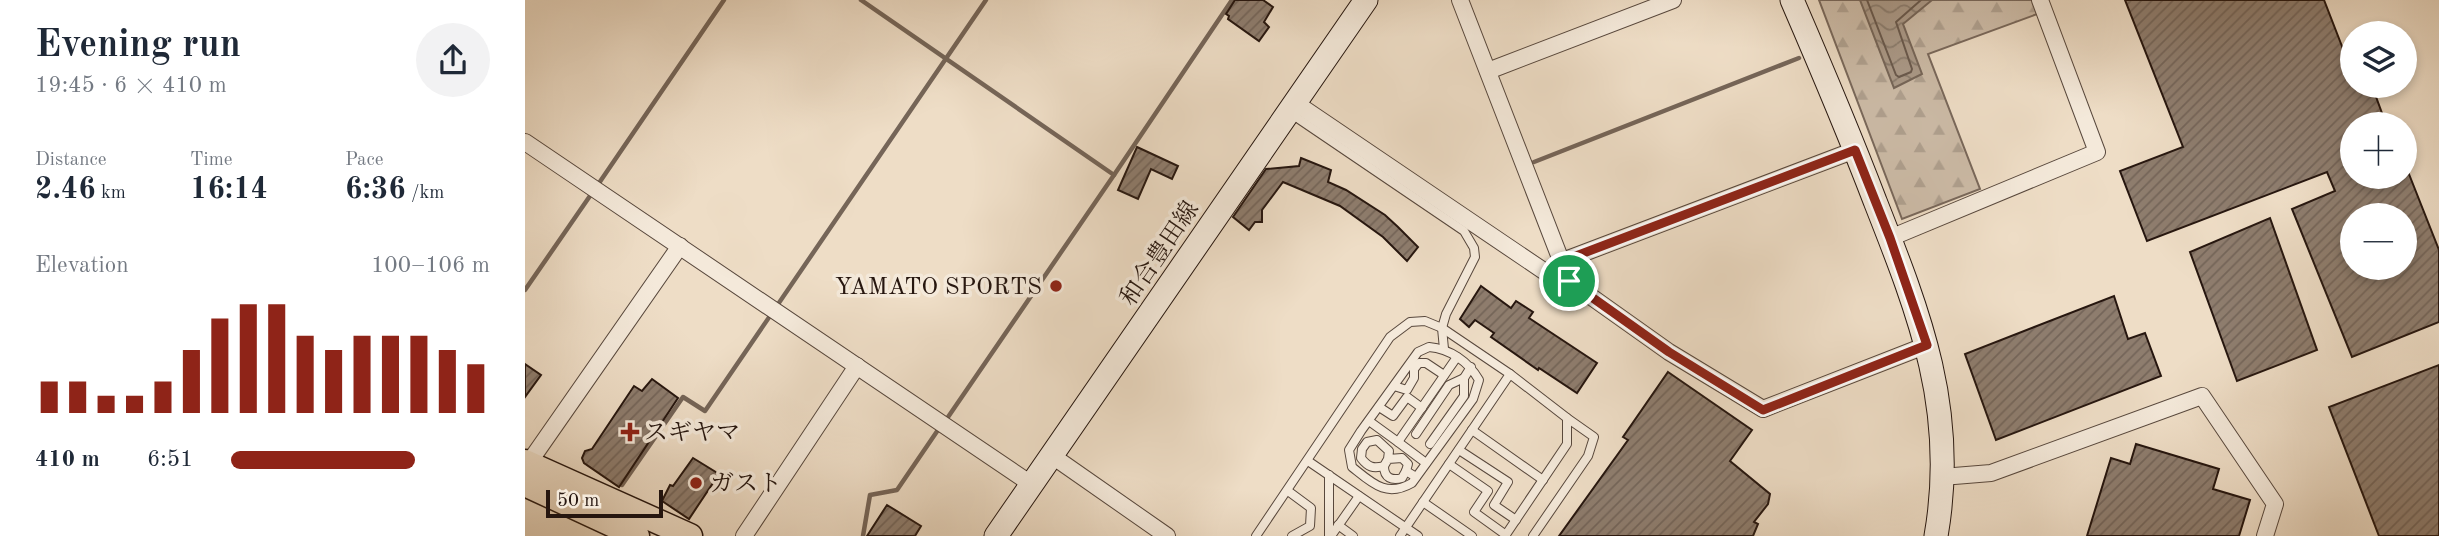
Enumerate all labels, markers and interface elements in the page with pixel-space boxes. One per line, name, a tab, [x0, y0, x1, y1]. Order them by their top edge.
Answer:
map controls	[2340, 21, 2417, 280]
button: layers	[2340, 21, 2417, 98]
button: share	[416, 23, 490, 97]
text: Evening run	[35, 27, 241, 65]
text: 19:45 · 6 × 410 m	[35, 74, 227, 97]
button: +	[2340, 112, 2417, 189]
text: Distance	[35, 151, 107, 170]
text: Time	[190, 151, 233, 170]
text: Pace	[345, 151, 384, 170]
text: 2.46	[35, 175, 96, 205]
text: 16:14	[190, 175, 268, 205]
text: 6:36	[345, 175, 406, 205]
text: km	[96, 184, 126, 203]
text: /km	[406, 184, 444, 203]
street label: 和合豊田線	[1115, 196, 1204, 311]
button: −	[2340, 203, 2417, 280]
pin	[1539, 251, 1599, 311]
text: Elevation	[35, 254, 129, 277]
text: 100–106 m	[371, 254, 490, 277]
icon: arrive	[1550, 262, 1588, 300]
place label: YAMATO SPORTS	[835, 276, 1042, 300]
marker: YAMATO SPORTS	[1048, 278, 1064, 294]
place label: スギヤマ	[644, 421, 740, 446]
marker: スギヤマ	[622, 424, 638, 440]
text: 410 m	[35, 448, 100, 471]
text: 6:51	[147, 448, 193, 471]
place label: ガスト	[710, 472, 782, 497]
marker: ガスト	[688, 475, 704, 491]
scale bar	[546, 487, 663, 519]
text: 50 m	[557, 492, 599, 511]

